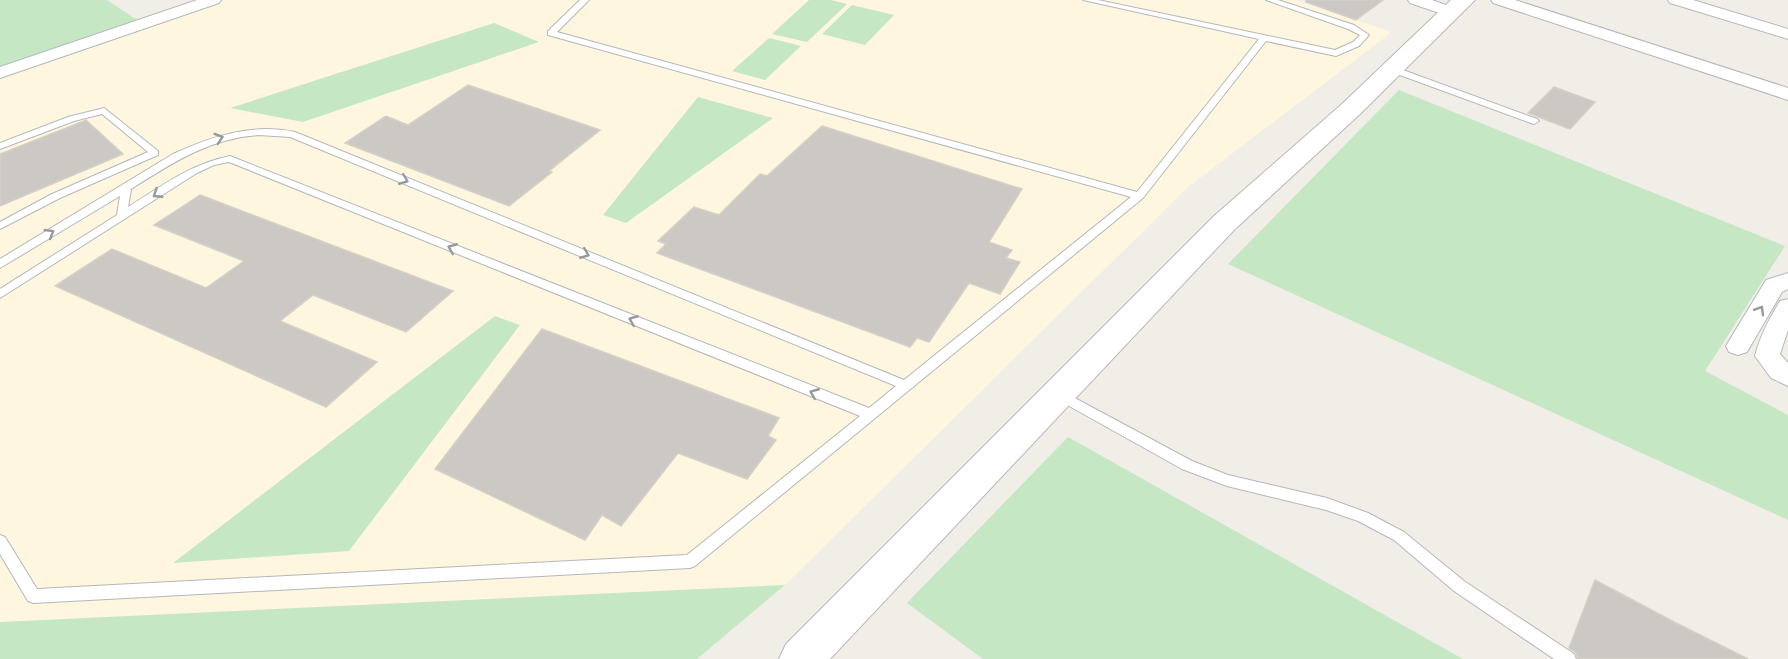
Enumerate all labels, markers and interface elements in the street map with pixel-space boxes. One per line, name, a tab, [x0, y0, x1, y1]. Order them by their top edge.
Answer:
one-way arrow	[213, 133, 224, 145]
one-way arrow	[398, 173, 409, 185]
one-way arrow	[153, 186, 163, 198]
one-way arrow	[44, 229, 54, 241]
one-way arrow	[447, 243, 458, 255]
one-way arrow	[579, 246, 590, 259]
one-way arrow	[1753, 306, 1765, 316]
one-way arrow	[629, 315, 640, 327]
one-way arrow	[810, 388, 821, 400]

